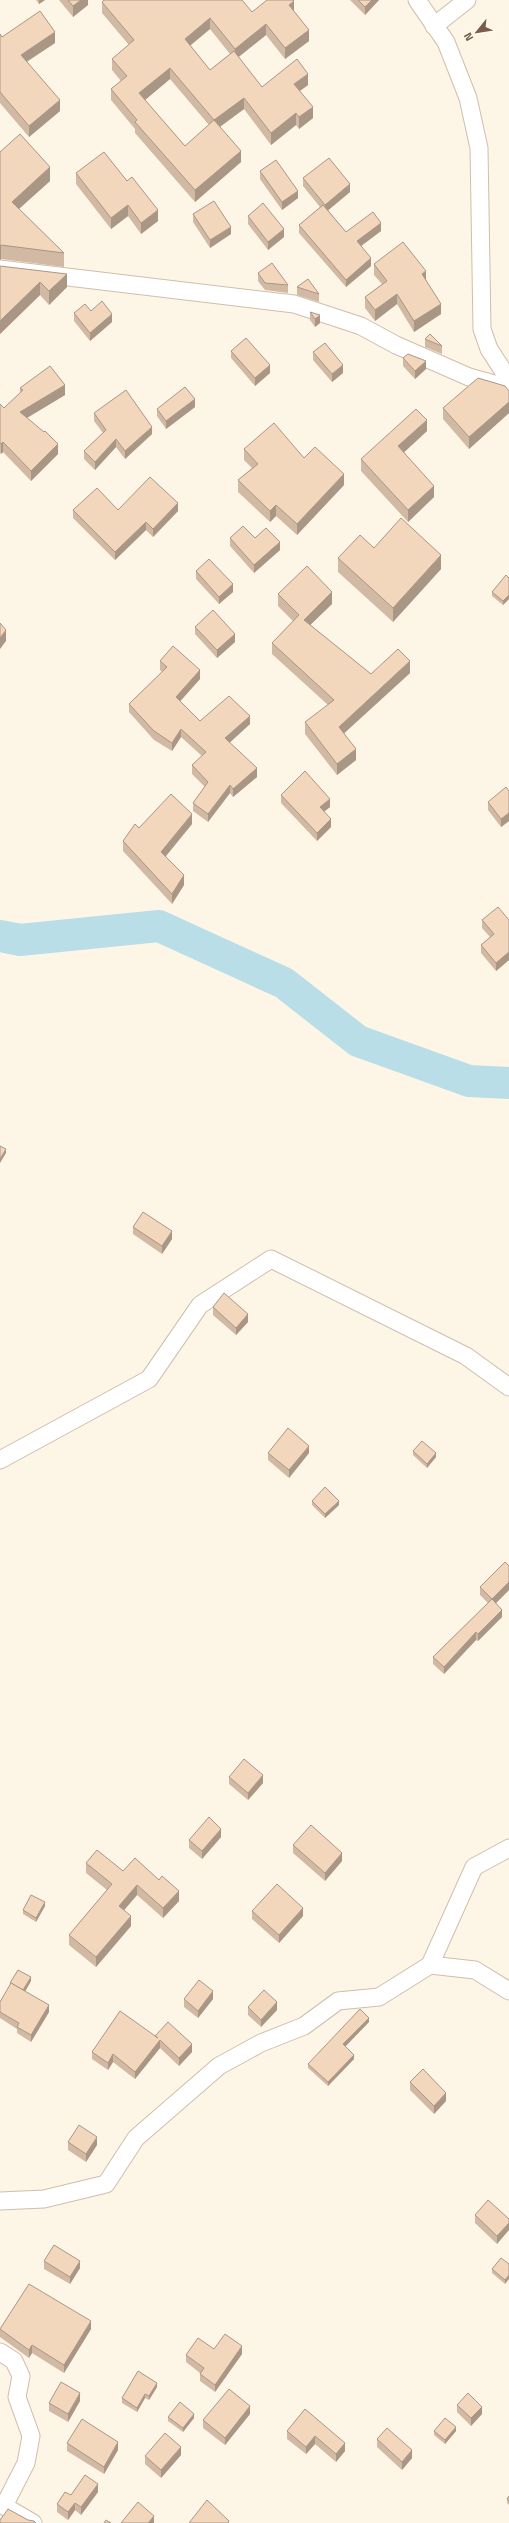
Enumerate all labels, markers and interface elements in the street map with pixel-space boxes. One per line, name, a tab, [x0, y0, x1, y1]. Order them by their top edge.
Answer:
north arrow	[457, 12, 497, 52]
text: N	[460, 30, 477, 44]

